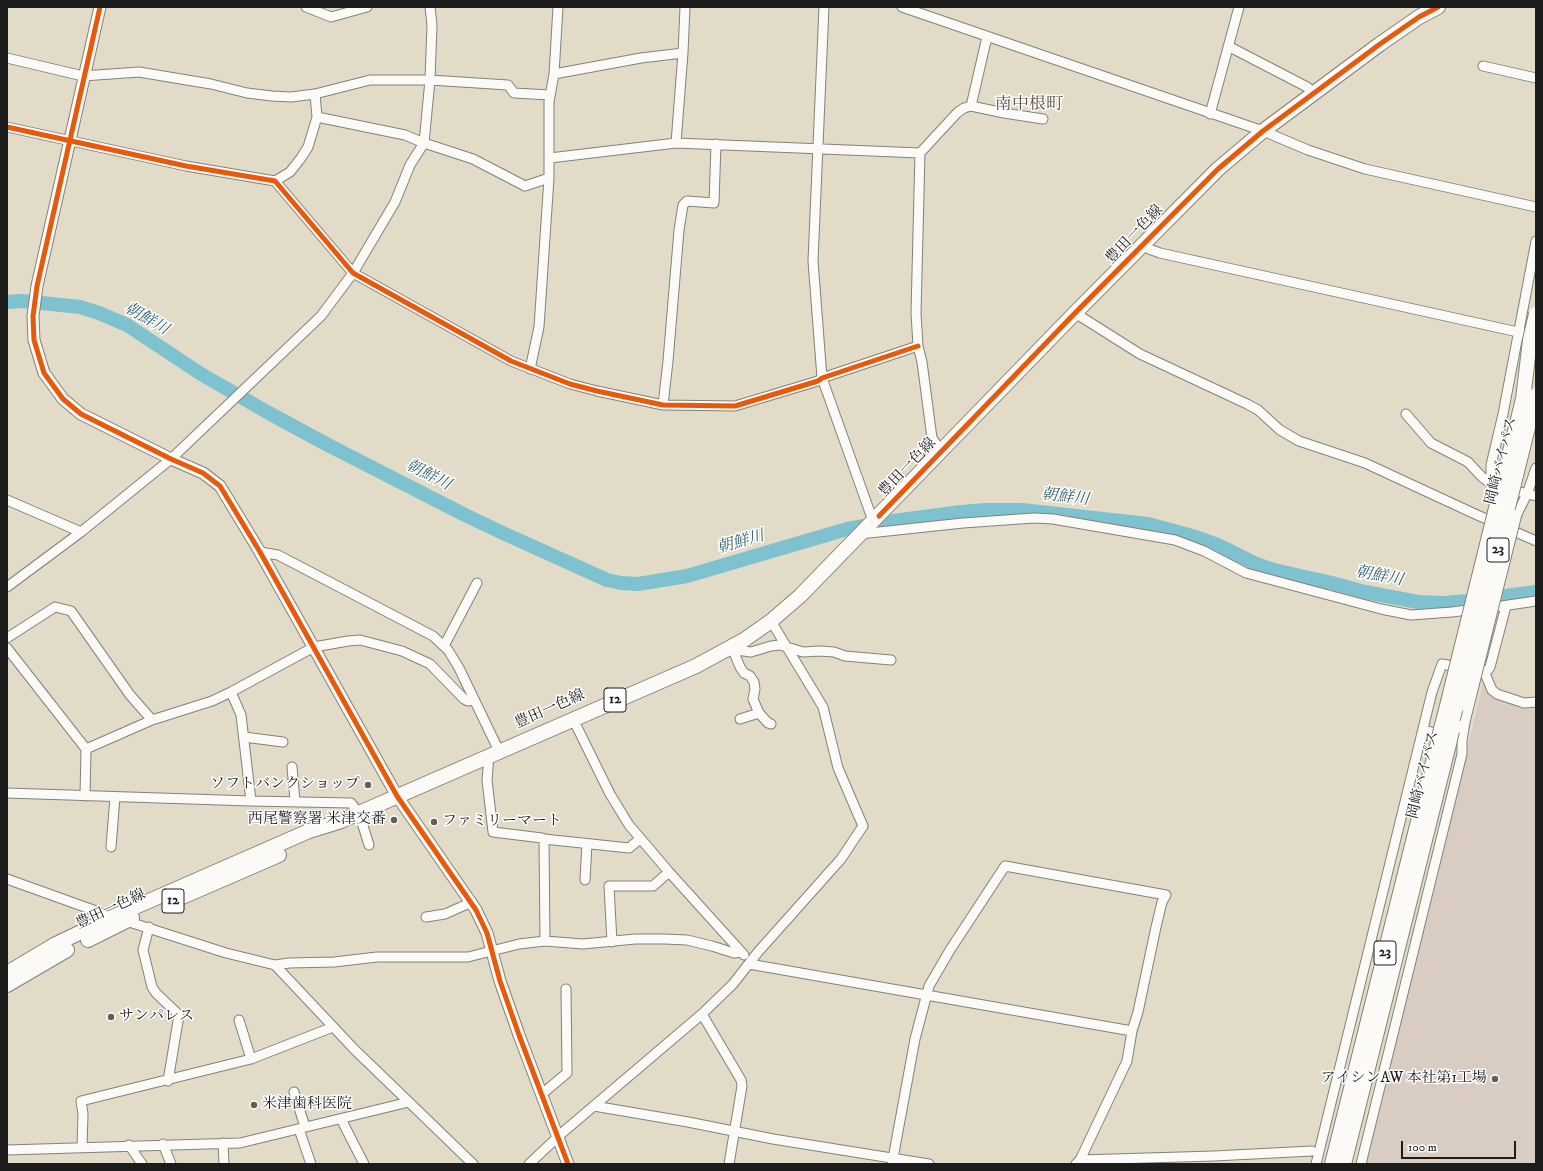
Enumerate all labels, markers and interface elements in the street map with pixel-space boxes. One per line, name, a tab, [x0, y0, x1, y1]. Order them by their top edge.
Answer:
district label: 南中根町	[995, 95, 1063, 115]
street label: 豊田一色線	[1102, 202, 1168, 268]
water label: 朝鮮川	[120, 300, 172, 340]
street label: 岡崎バイパス	[1482, 415, 1522, 507]
street label: 豊田一色線	[875, 435, 941, 501]
water label: 朝鮮川	[402, 457, 454, 495]
water label: 朝鮮川	[1040, 486, 1090, 510]
water label: 朝鮮川	[715, 527, 767, 559]
road number: 23	[1487, 538, 1509, 562]
water label: 朝鮮川	[1354, 563, 1404, 591]
street label: 豊田一色線	[512, 687, 588, 733]
road number: 12	[604, 688, 626, 712]
street label: 岡崎バイパス	[1404, 729, 1444, 821]
place label: ソフトバンクショップ	[210, 776, 360, 794]
marker: ソフトバンクショップ	[363, 780, 373, 790]
place label: 西尾警察署 米津交番	[248, 811, 386, 829]
place label: ファミリーマート	[442, 813, 562, 831]
marker: 西尾警察署 米津交番	[389, 815, 399, 825]
marker: ファミリーマート	[429, 817, 439, 827]
street label: 豊田一色線	[73, 886, 149, 934]
road number: 12	[162, 889, 184, 913]
road number: 23	[1374, 941, 1396, 965]
place label: サンパレス	[119, 1008, 194, 1026]
marker: サンパレス	[106, 1012, 116, 1022]
place label: アイシンAW 本社第1工場	[1320, 1070, 1487, 1088]
marker: アイシンAW 本社第1工場	[1490, 1074, 1500, 1084]
place label: 米津歯科医院	[262, 1096, 352, 1114]
marker: 米津歯科医院	[249, 1100, 259, 1110]
scale bar	[1403, 1133, 1518, 1159]
text: 100 m	[1408, 1140, 1437, 1155]

